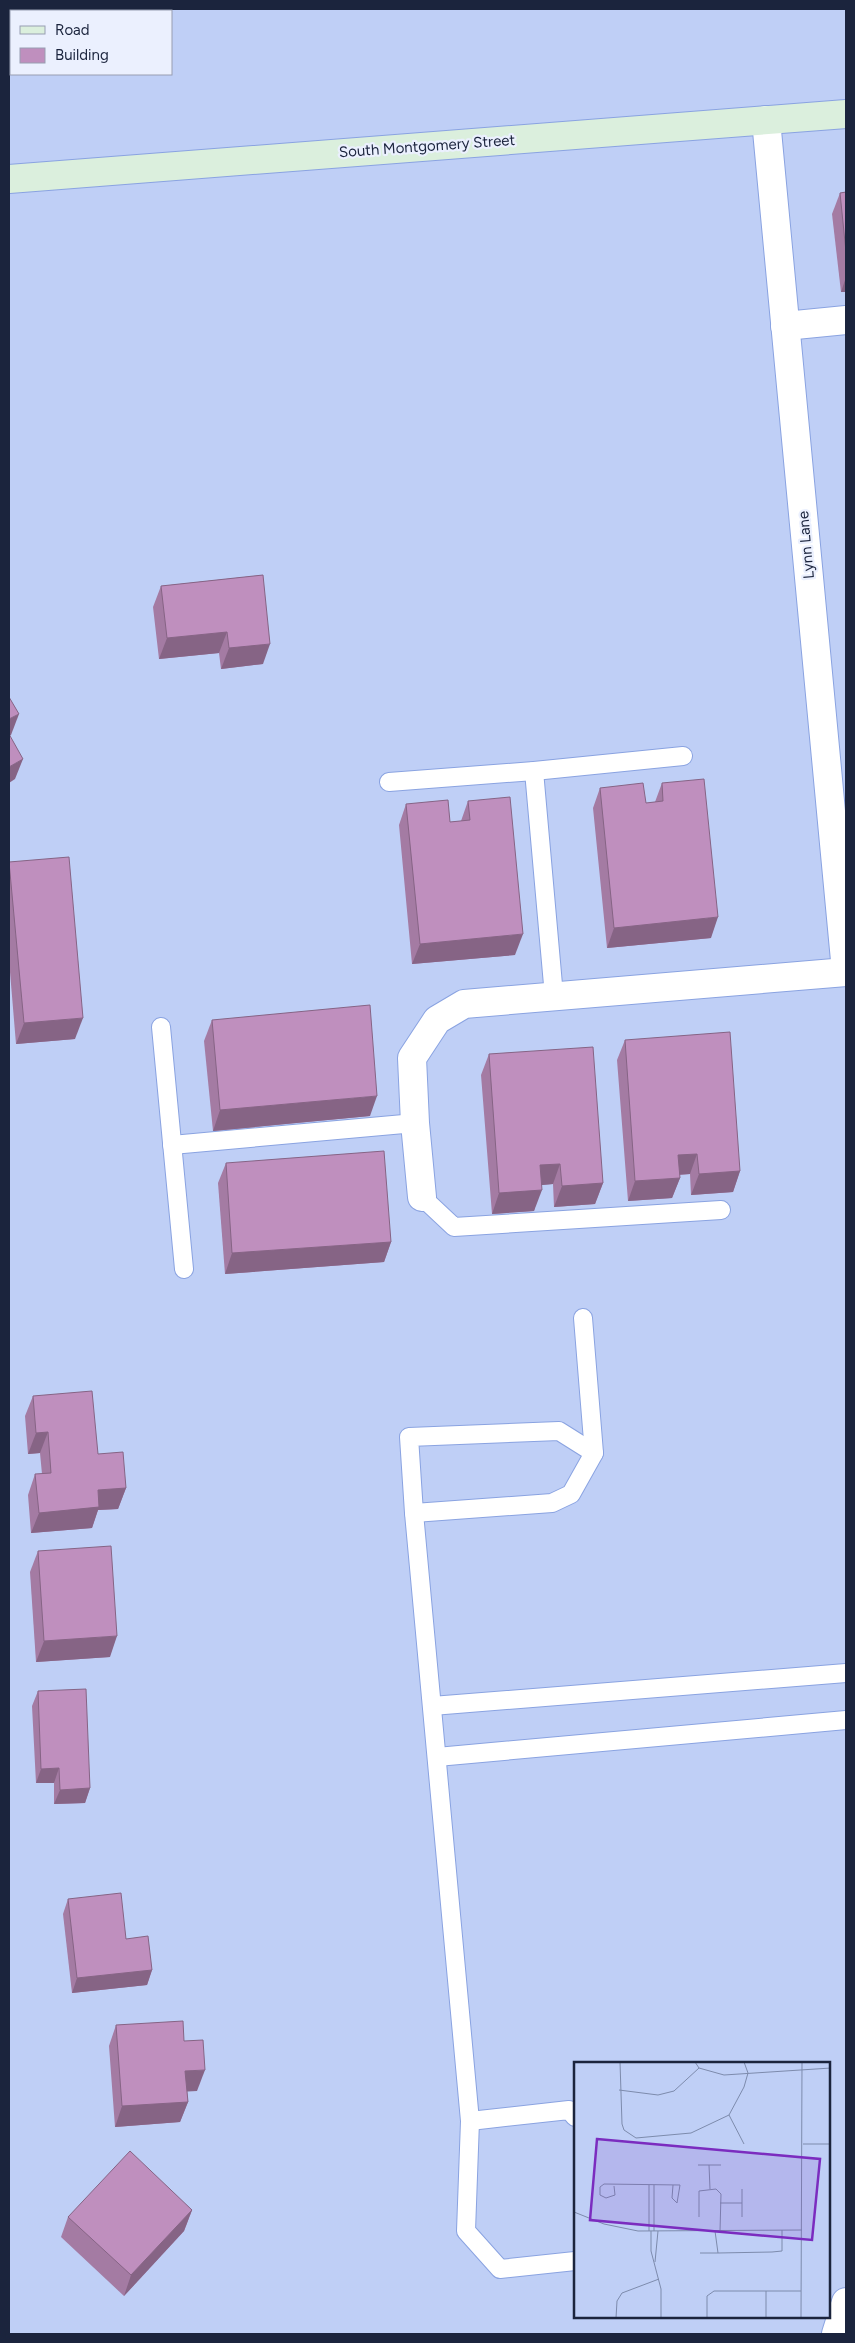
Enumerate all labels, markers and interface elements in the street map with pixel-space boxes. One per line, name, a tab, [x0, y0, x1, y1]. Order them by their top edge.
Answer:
legend	[10, 10, 172, 75]
text: Road	[55, 21, 90, 39]
text: Building	[55, 46, 109, 64]
street label: South Montgomery Street	[338, 131, 516, 161]
street label: Lynn Lane	[794, 510, 818, 580]
inset map	[574, 2062, 830, 2318]

